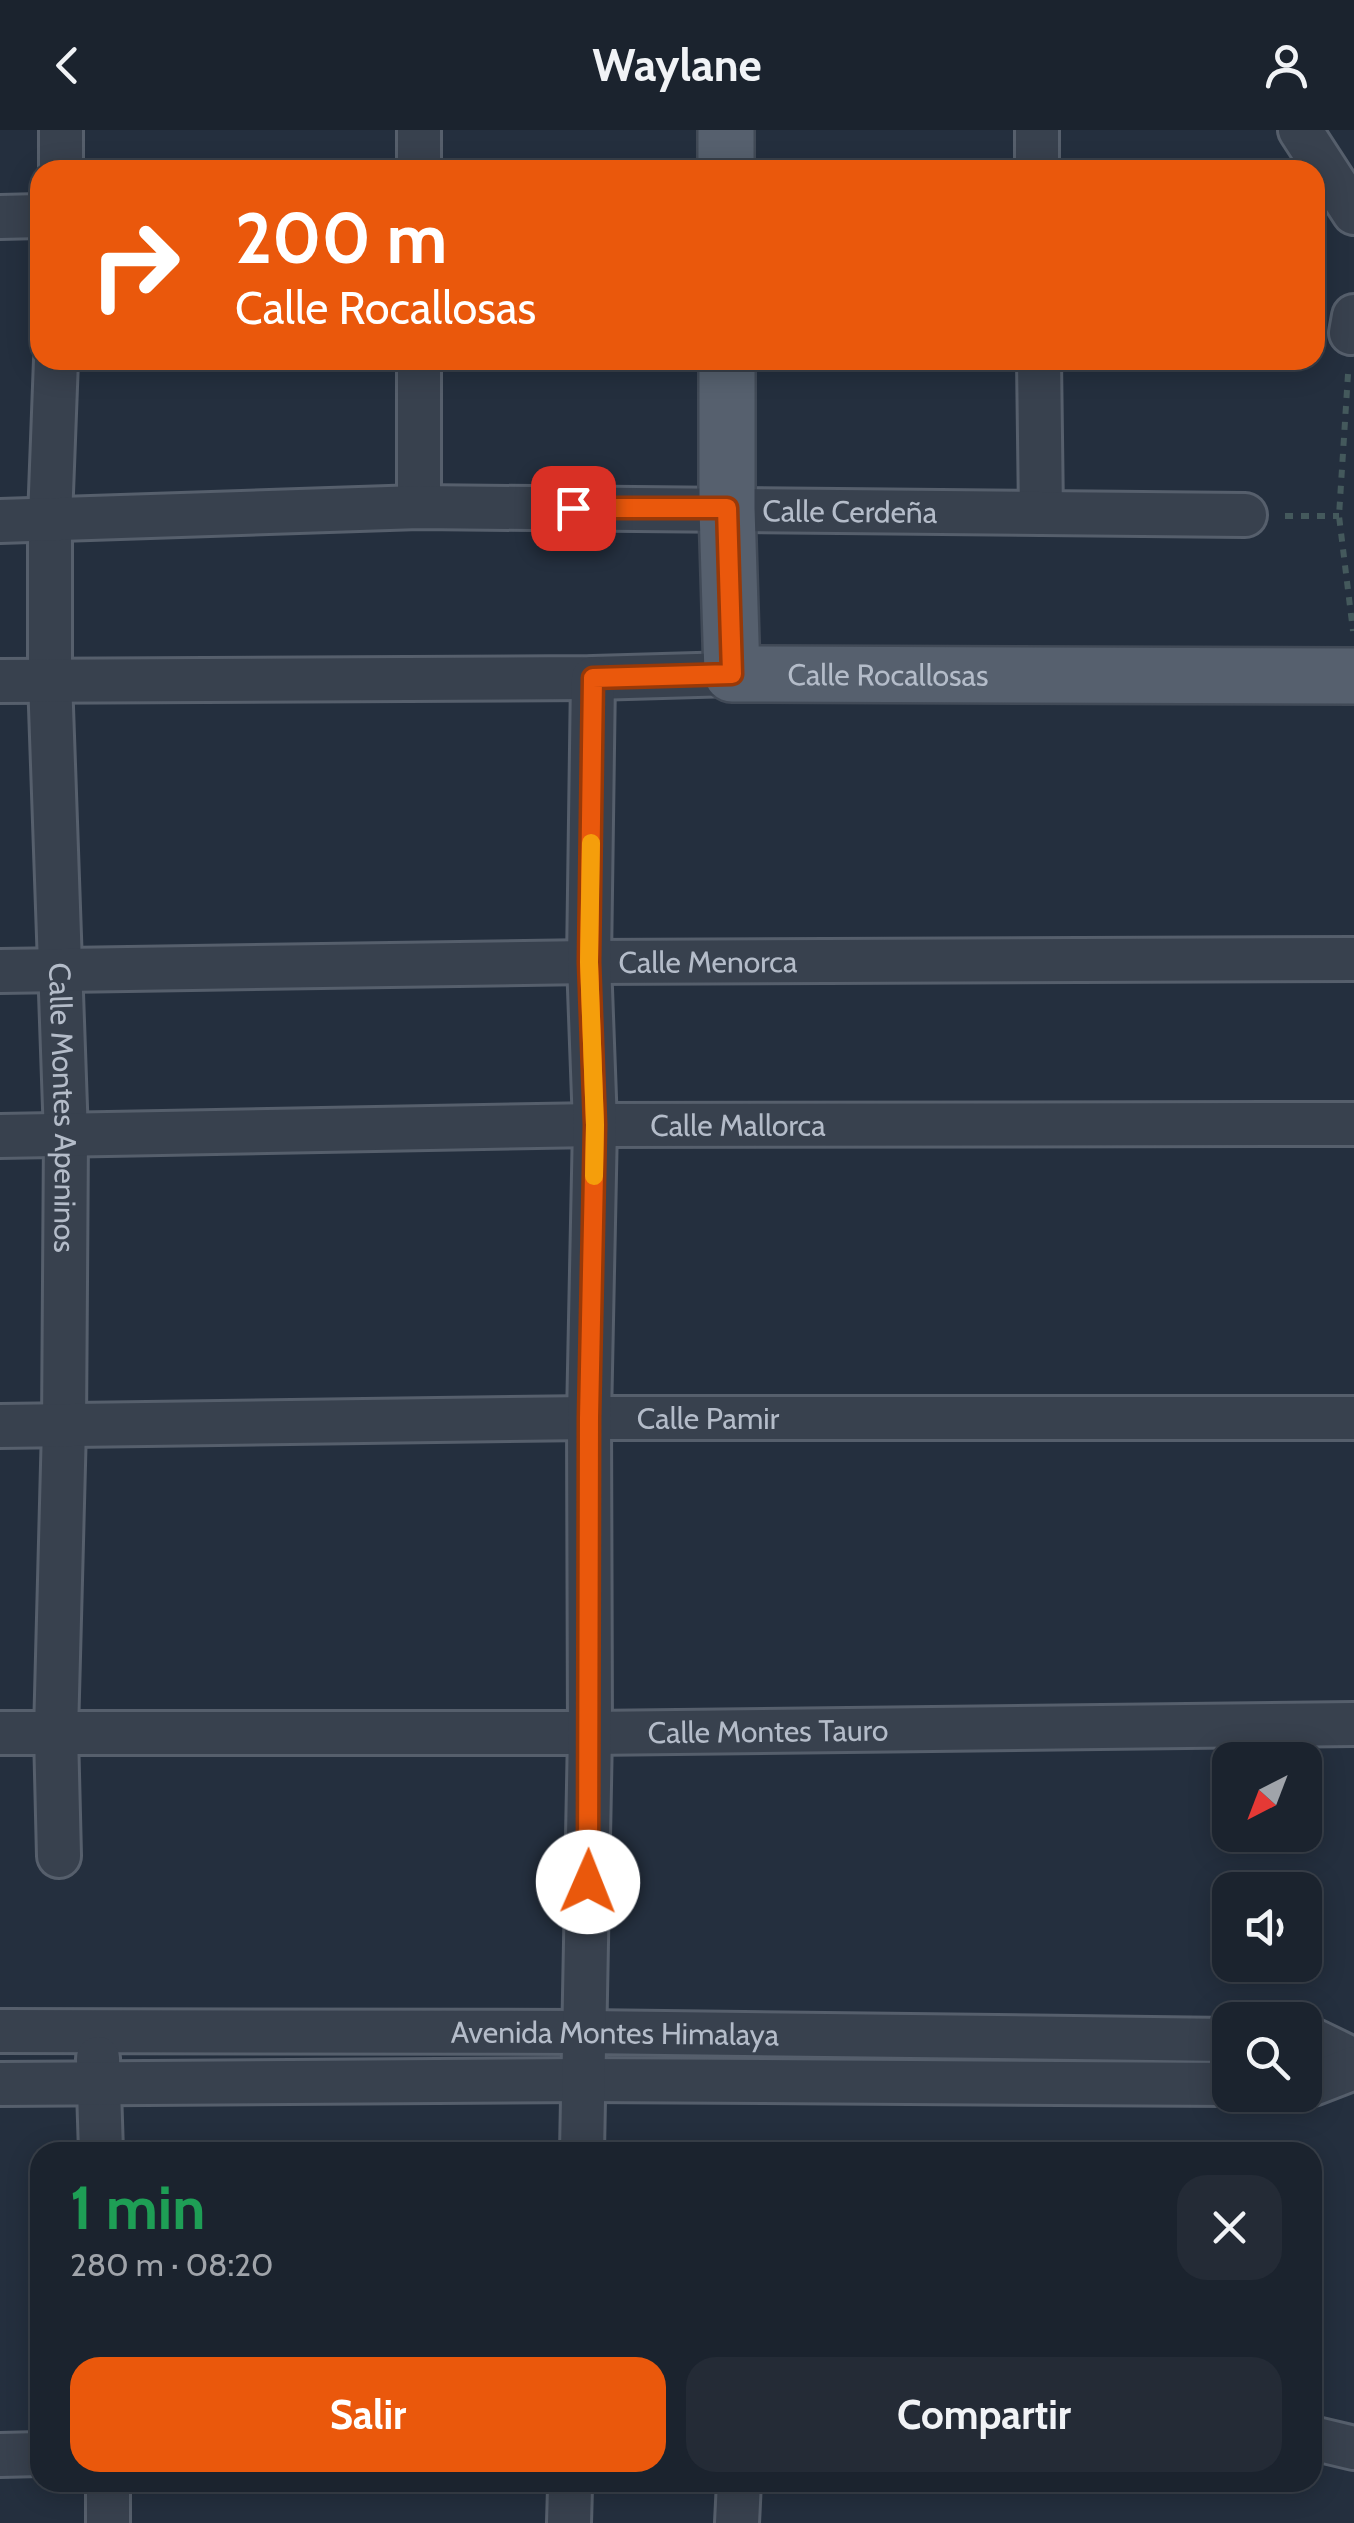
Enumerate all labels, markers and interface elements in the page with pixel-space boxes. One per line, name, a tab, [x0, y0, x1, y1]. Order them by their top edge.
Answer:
icon: back	[40, 38, 95, 93]
text: Waylane	[592, 38, 762, 92]
icon: person	[1259, 38, 1314, 93]
text: 200 m	[235, 195, 447, 281]
icon: right	[70, 200, 200, 330]
text: Calle Rocallosas	[235, 281, 536, 335]
pin	[531, 466, 616, 551]
icon: arrive	[546, 481, 601, 536]
street label: Calle Cerdeña	[762, 492, 938, 531]
street label: Calle Rocallosas	[787, 656, 988, 693]
street label: Calle Menorca	[618, 943, 798, 980]
street label: Calle Montes Apeninos	[41, 962, 85, 1253]
street label: Calle Mallorca	[650, 1106, 826, 1143]
street label: Calle Pamir	[637, 1400, 780, 1437]
street label: Calle Montes Tauro	[647, 1711, 889, 1751]
north arrow	[1212, 1742, 1322, 1852]
map controls	[1212, 1742, 1322, 2112]
position arrow	[536, 1830, 640, 1934]
button: sound	[1212, 1872, 1322, 1982]
button: search	[1212, 2002, 1322, 2112]
street label: Avenida Montes Himalaya	[451, 2013, 780, 2053]
text: 1 min	[70, 2171, 205, 2244]
button: close	[1177, 2175, 1282, 2280]
text: 280 m · 08:20	[70, 2245, 273, 2284]
button: Salir	[70, 2357, 666, 2472]
button: Compartir	[686, 2357, 1282, 2472]

